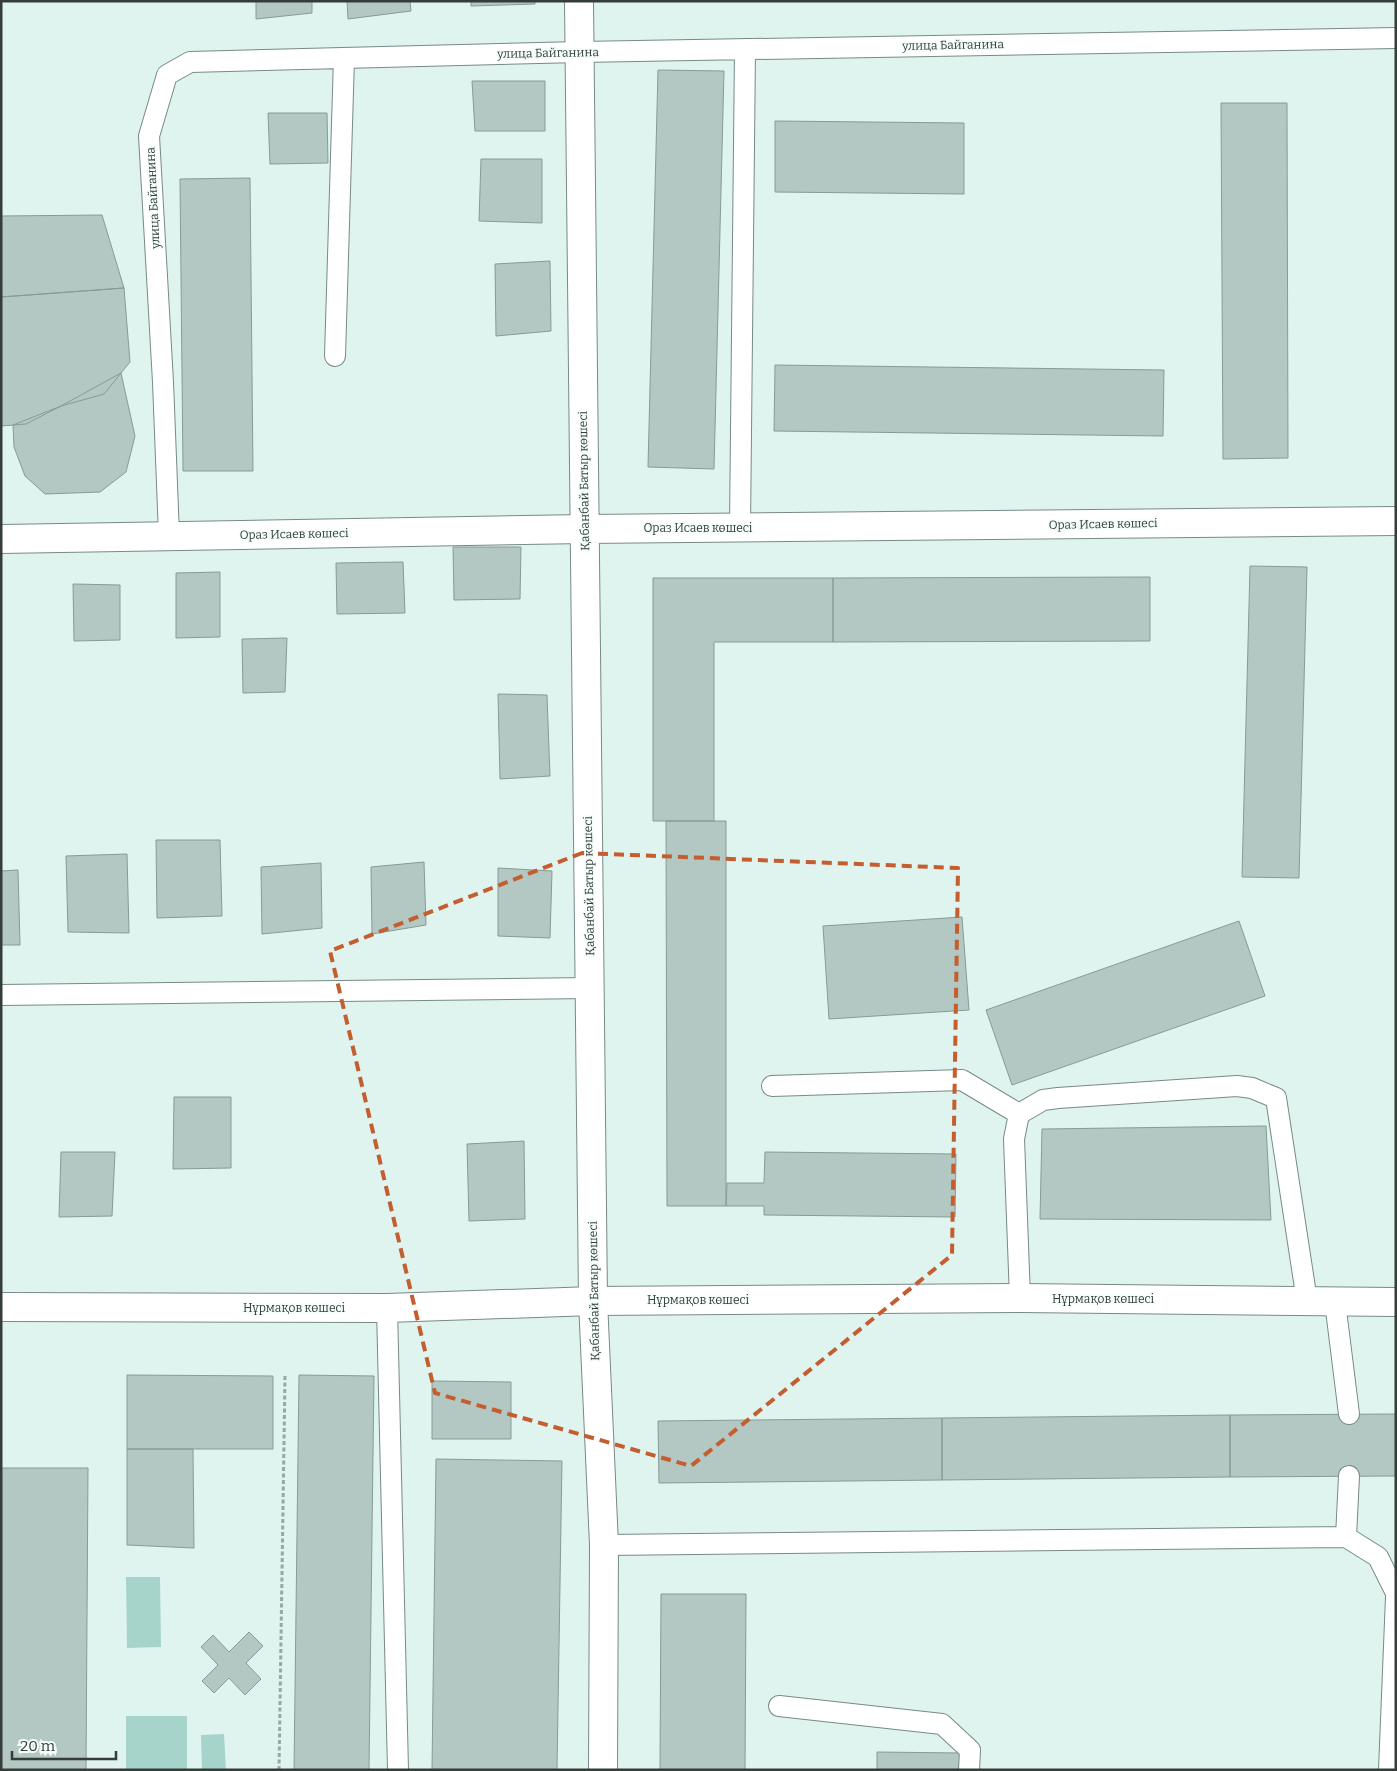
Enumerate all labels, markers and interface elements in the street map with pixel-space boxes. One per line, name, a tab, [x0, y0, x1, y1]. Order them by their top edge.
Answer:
street label: улица Байганина	[901, 37, 1004, 53]
street label: улица Байганина	[496, 45, 599, 61]
street label: улица Байганина	[143, 146, 163, 250]
street label: Қабанбай Батыр көшесі	[576, 411, 592, 551]
street label: Ораз Исаев көшесі	[1048, 516, 1158, 532]
street label: Ораз Исаев көшесі	[644, 521, 753, 535]
street label: Ораз Исаев көшесі	[239, 526, 349, 542]
street label: Қабанбай Батыр көшесі	[581, 816, 597, 956]
street label: Қабанбай Батыр көшесі	[586, 1221, 602, 1361]
street label: Нұрмақов көшесі	[1052, 1292, 1155, 1306]
street label: Нұрмақов көшесі	[647, 1293, 750, 1307]
street label: Нұрмақов көшесі	[243, 1301, 346, 1315]
scale bar	[12, 1728, 116, 1760]
text: 20 m	[20, 1737, 56, 1755]

